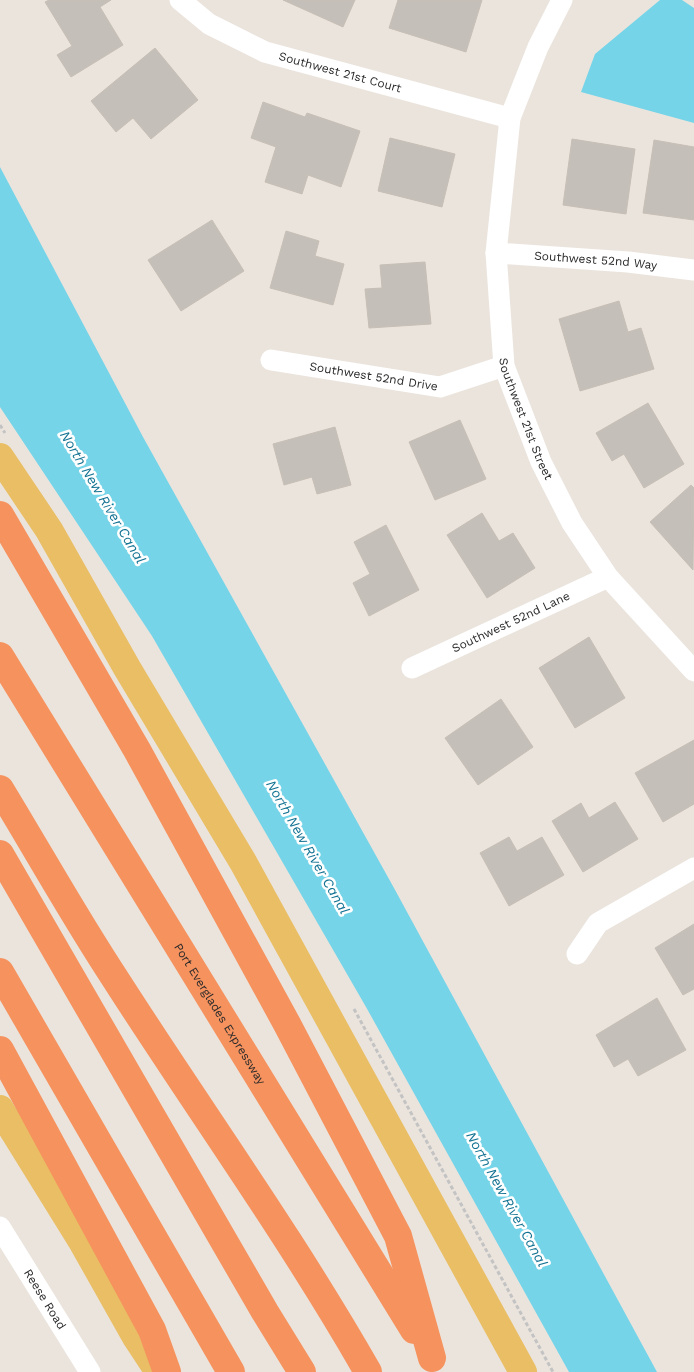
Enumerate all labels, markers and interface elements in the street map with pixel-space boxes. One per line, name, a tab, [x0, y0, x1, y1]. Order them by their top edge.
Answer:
street label: Southwest 21st Court	[277, 49, 403, 95]
street label: Southwest 52nd Way	[534, 249, 659, 273]
street label: Southwest 21st Street	[496, 357, 556, 482]
street label: Southwest 52nd Drive	[308, 359, 439, 394]
water label: North New River Canal	[57, 428, 149, 566]
street label: Southwest 52nd Lane	[450, 589, 572, 655]
water label: North New River Canal	[263, 777, 353, 917]
street label: Port Everglades Expressway	[171, 941, 269, 1088]
water label: North New River Canal	[463, 1129, 551, 1269]
street label: Reese Road	[21, 1267, 69, 1332]

